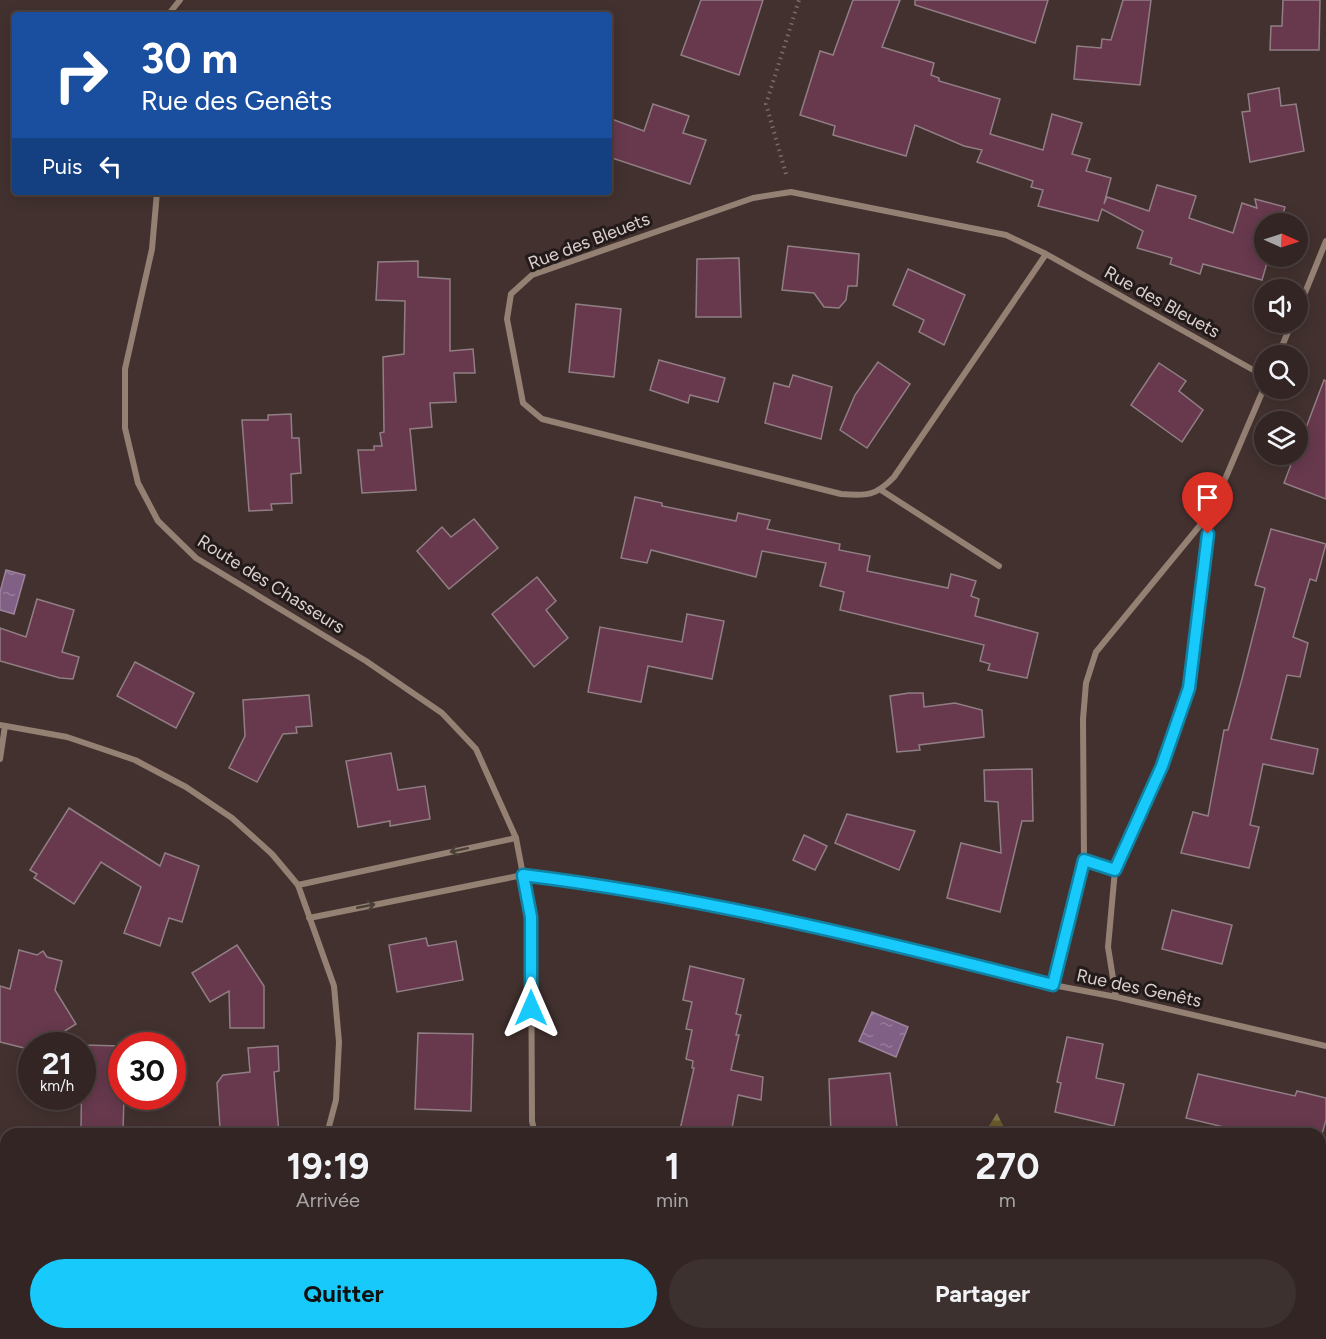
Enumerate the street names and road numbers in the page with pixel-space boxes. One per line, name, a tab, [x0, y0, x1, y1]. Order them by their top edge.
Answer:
street label: Rue des Bleuets	[525, 208, 653, 274]
street label: Rue des Bleuets	[1100, 261, 1224, 343]
street label: Route des Chasseurs	[193, 530, 349, 638]
street label: Rue des Genêts	[1074, 964, 1204, 1012]

